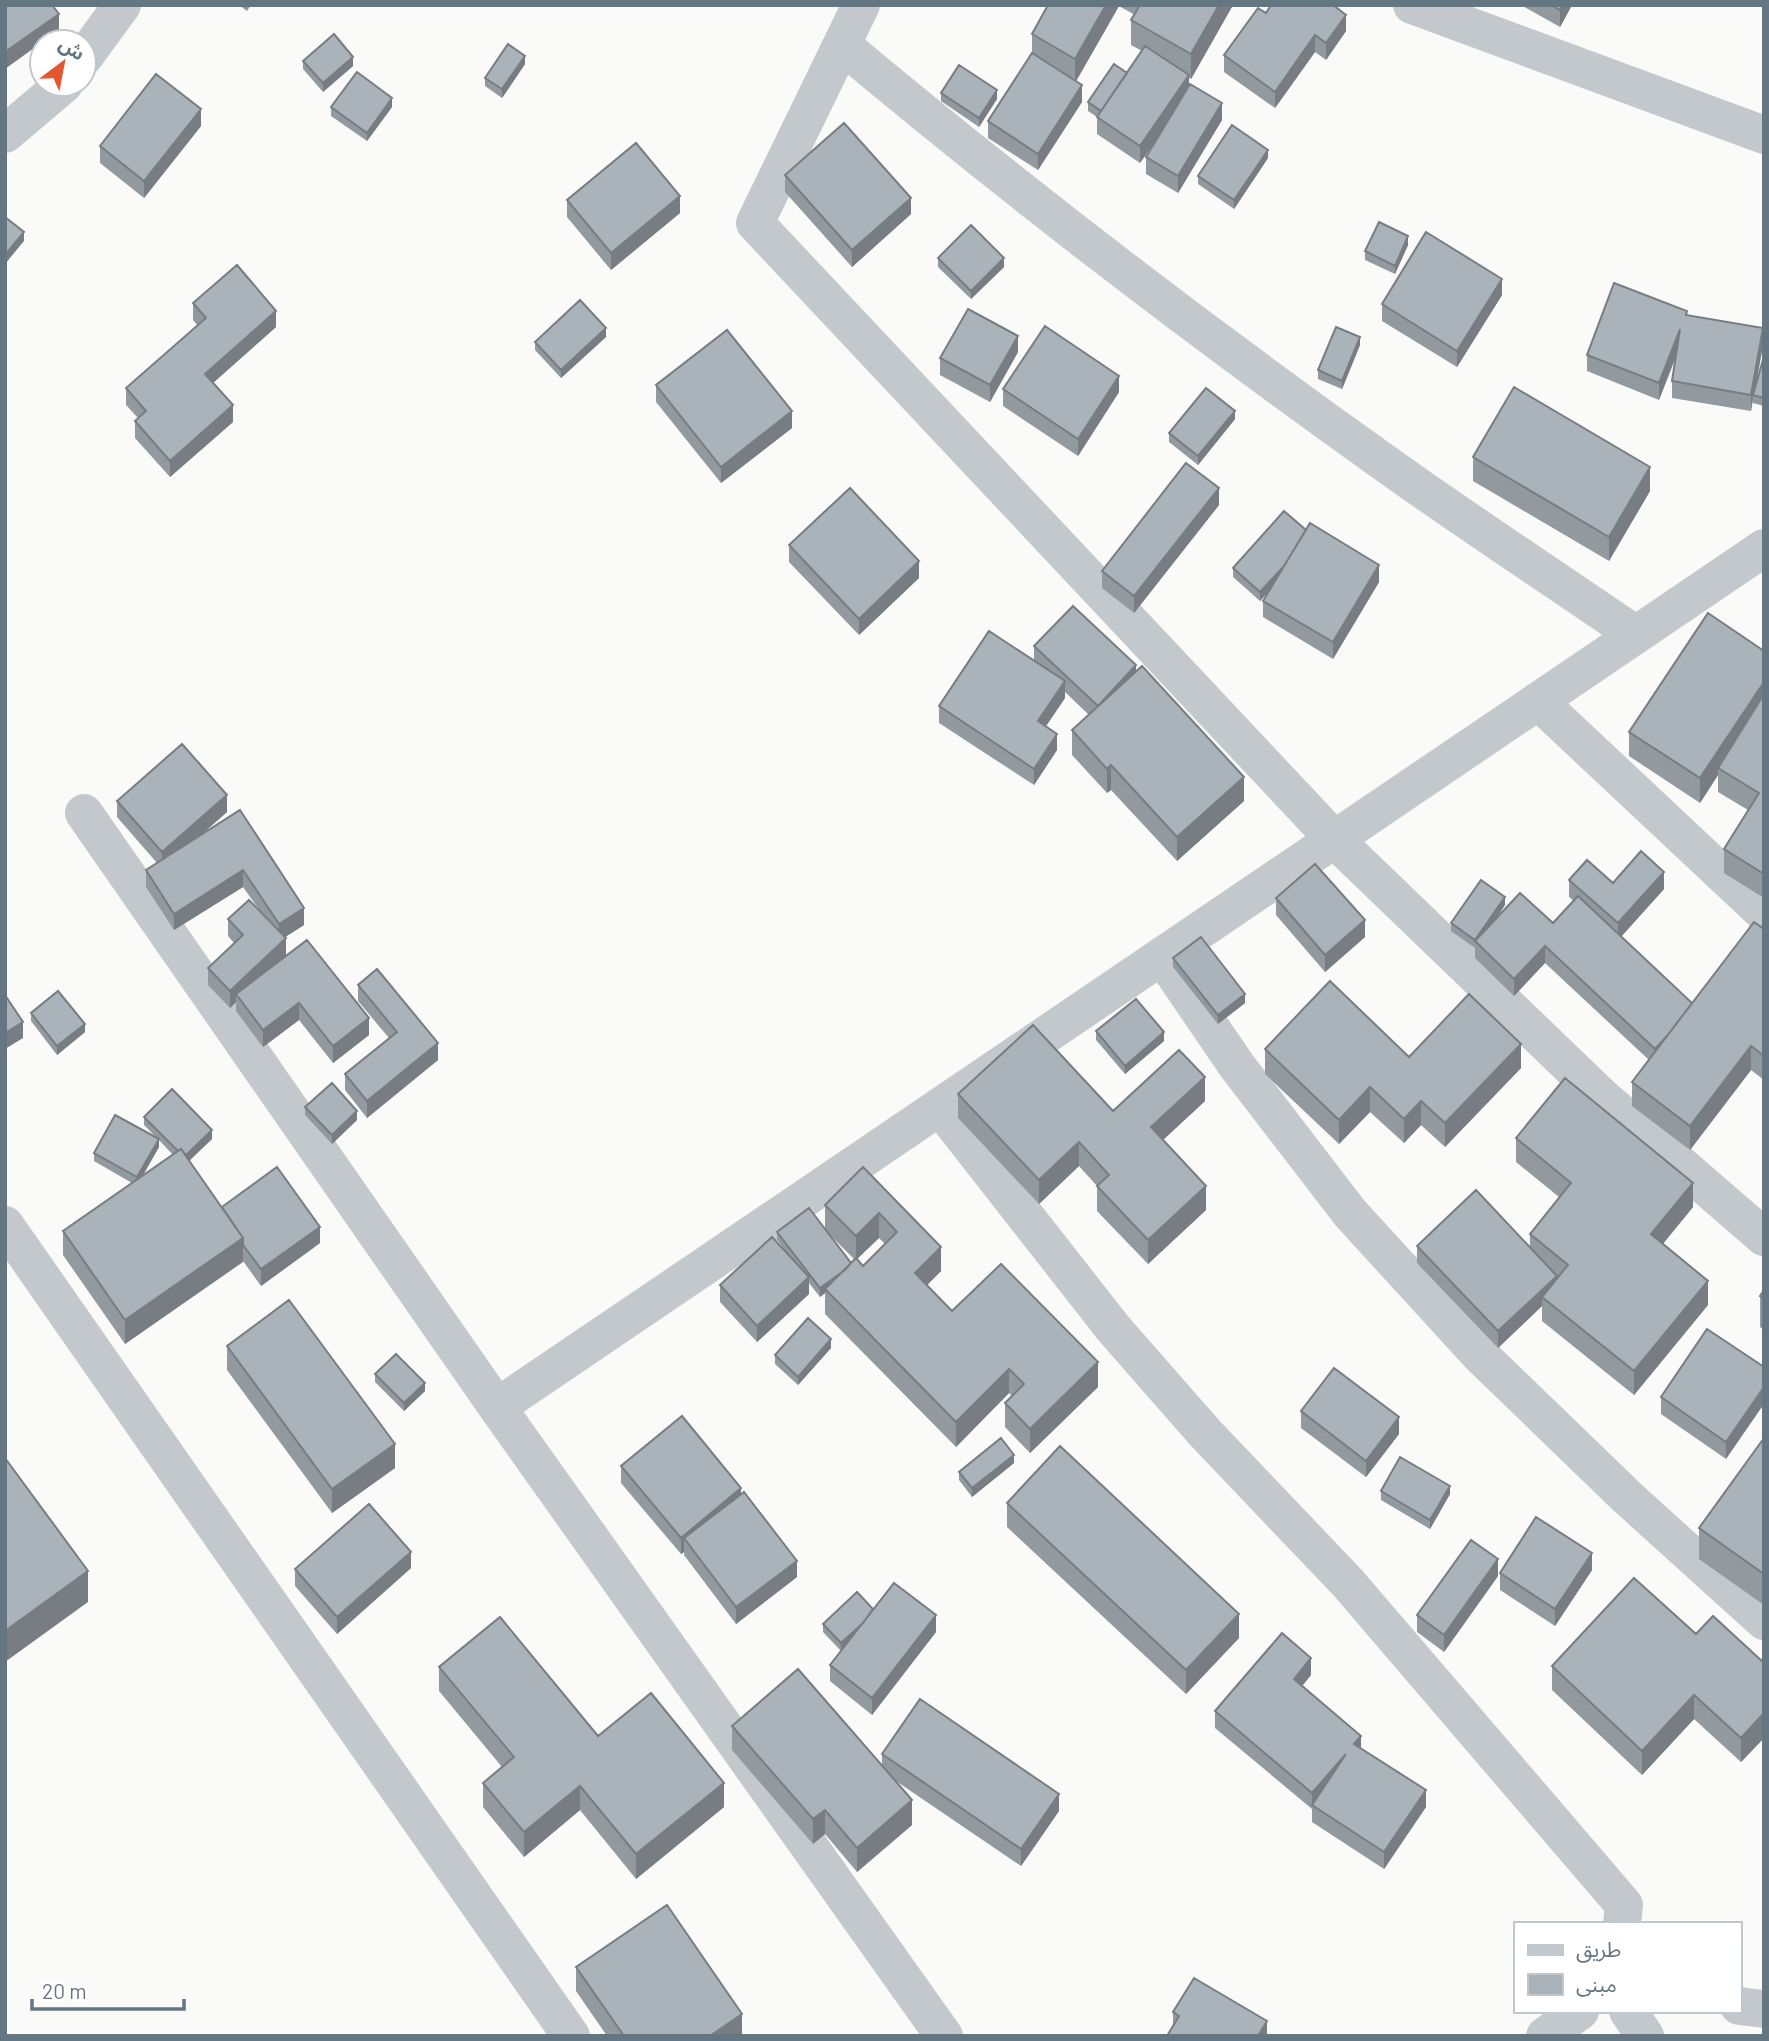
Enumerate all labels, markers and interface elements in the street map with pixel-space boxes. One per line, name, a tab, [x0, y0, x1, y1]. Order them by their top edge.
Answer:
north arrow	[28, 28, 98, 98]
text: ش	[55, 32, 89, 65]
legend	[1514, 1922, 1741, 2013]
text: طريق	[1576, 1936, 1621, 1963]
scale bar	[32, 1968, 184, 2012]
text: مبنى	[1576, 1971, 1617, 1997]
text: 20 m	[42, 1978, 87, 2003]

